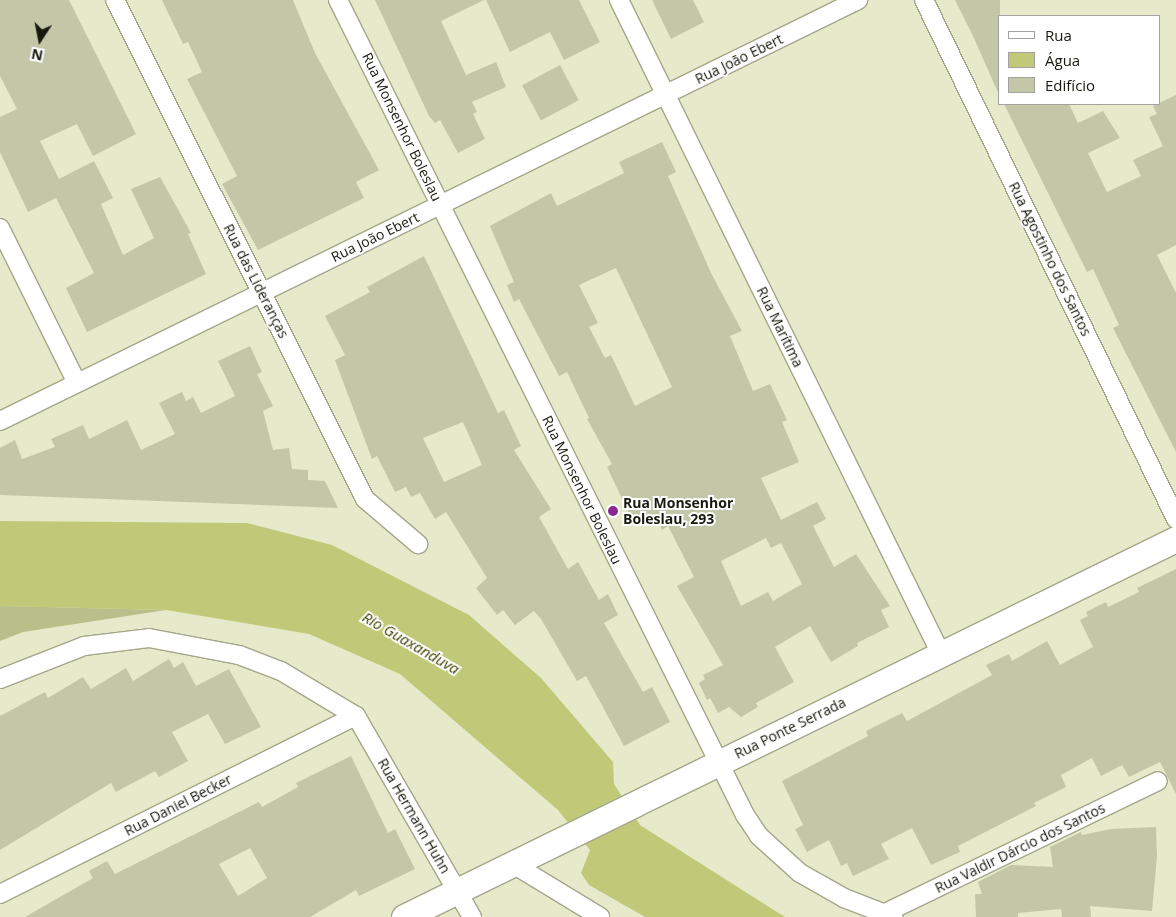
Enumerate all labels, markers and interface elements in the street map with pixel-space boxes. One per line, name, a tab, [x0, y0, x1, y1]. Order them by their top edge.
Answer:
north arrow	[15, 15, 65, 65]
legend	[998, 15, 1161, 105]
text: Rua	[1045, 25, 1072, 45]
street label: Rua João Ebert	[692, 31, 786, 87]
text: N	[30, 45, 44, 66]
street label: Rua Monsenhor Boleslau	[359, 50, 445, 204]
text: Água	[1045, 50, 1080, 70]
text: Edifício	[1045, 75, 1095, 95]
street label: Rua Agostinho dos Santos	[1005, 179, 1095, 339]
street label: Rua João Ebert	[328, 209, 422, 265]
street label: Rua das Lideranças	[220, 221, 292, 341]
street label: Rua Marítima	[753, 284, 807, 370]
street label: Rua Monsenhor Boleslau	[539, 413, 625, 567]
place label: Rua Monsenhor Boleslau, 293	[623, 495, 733, 528]
marker: Rua Monsenhor Boleslau, 293	[607, 505, 619, 517]
water label: Rio Guaxanduva	[359, 608, 463, 678]
street label: Rua Ponte Serrada	[732, 694, 848, 762]
street label: Rua Hermann Huhn	[374, 755, 454, 877]
street label: Rua Daniel Becker	[121, 771, 235, 839]
street label: Rua Valdir Dárcio dos Santos	[932, 799, 1108, 897]

